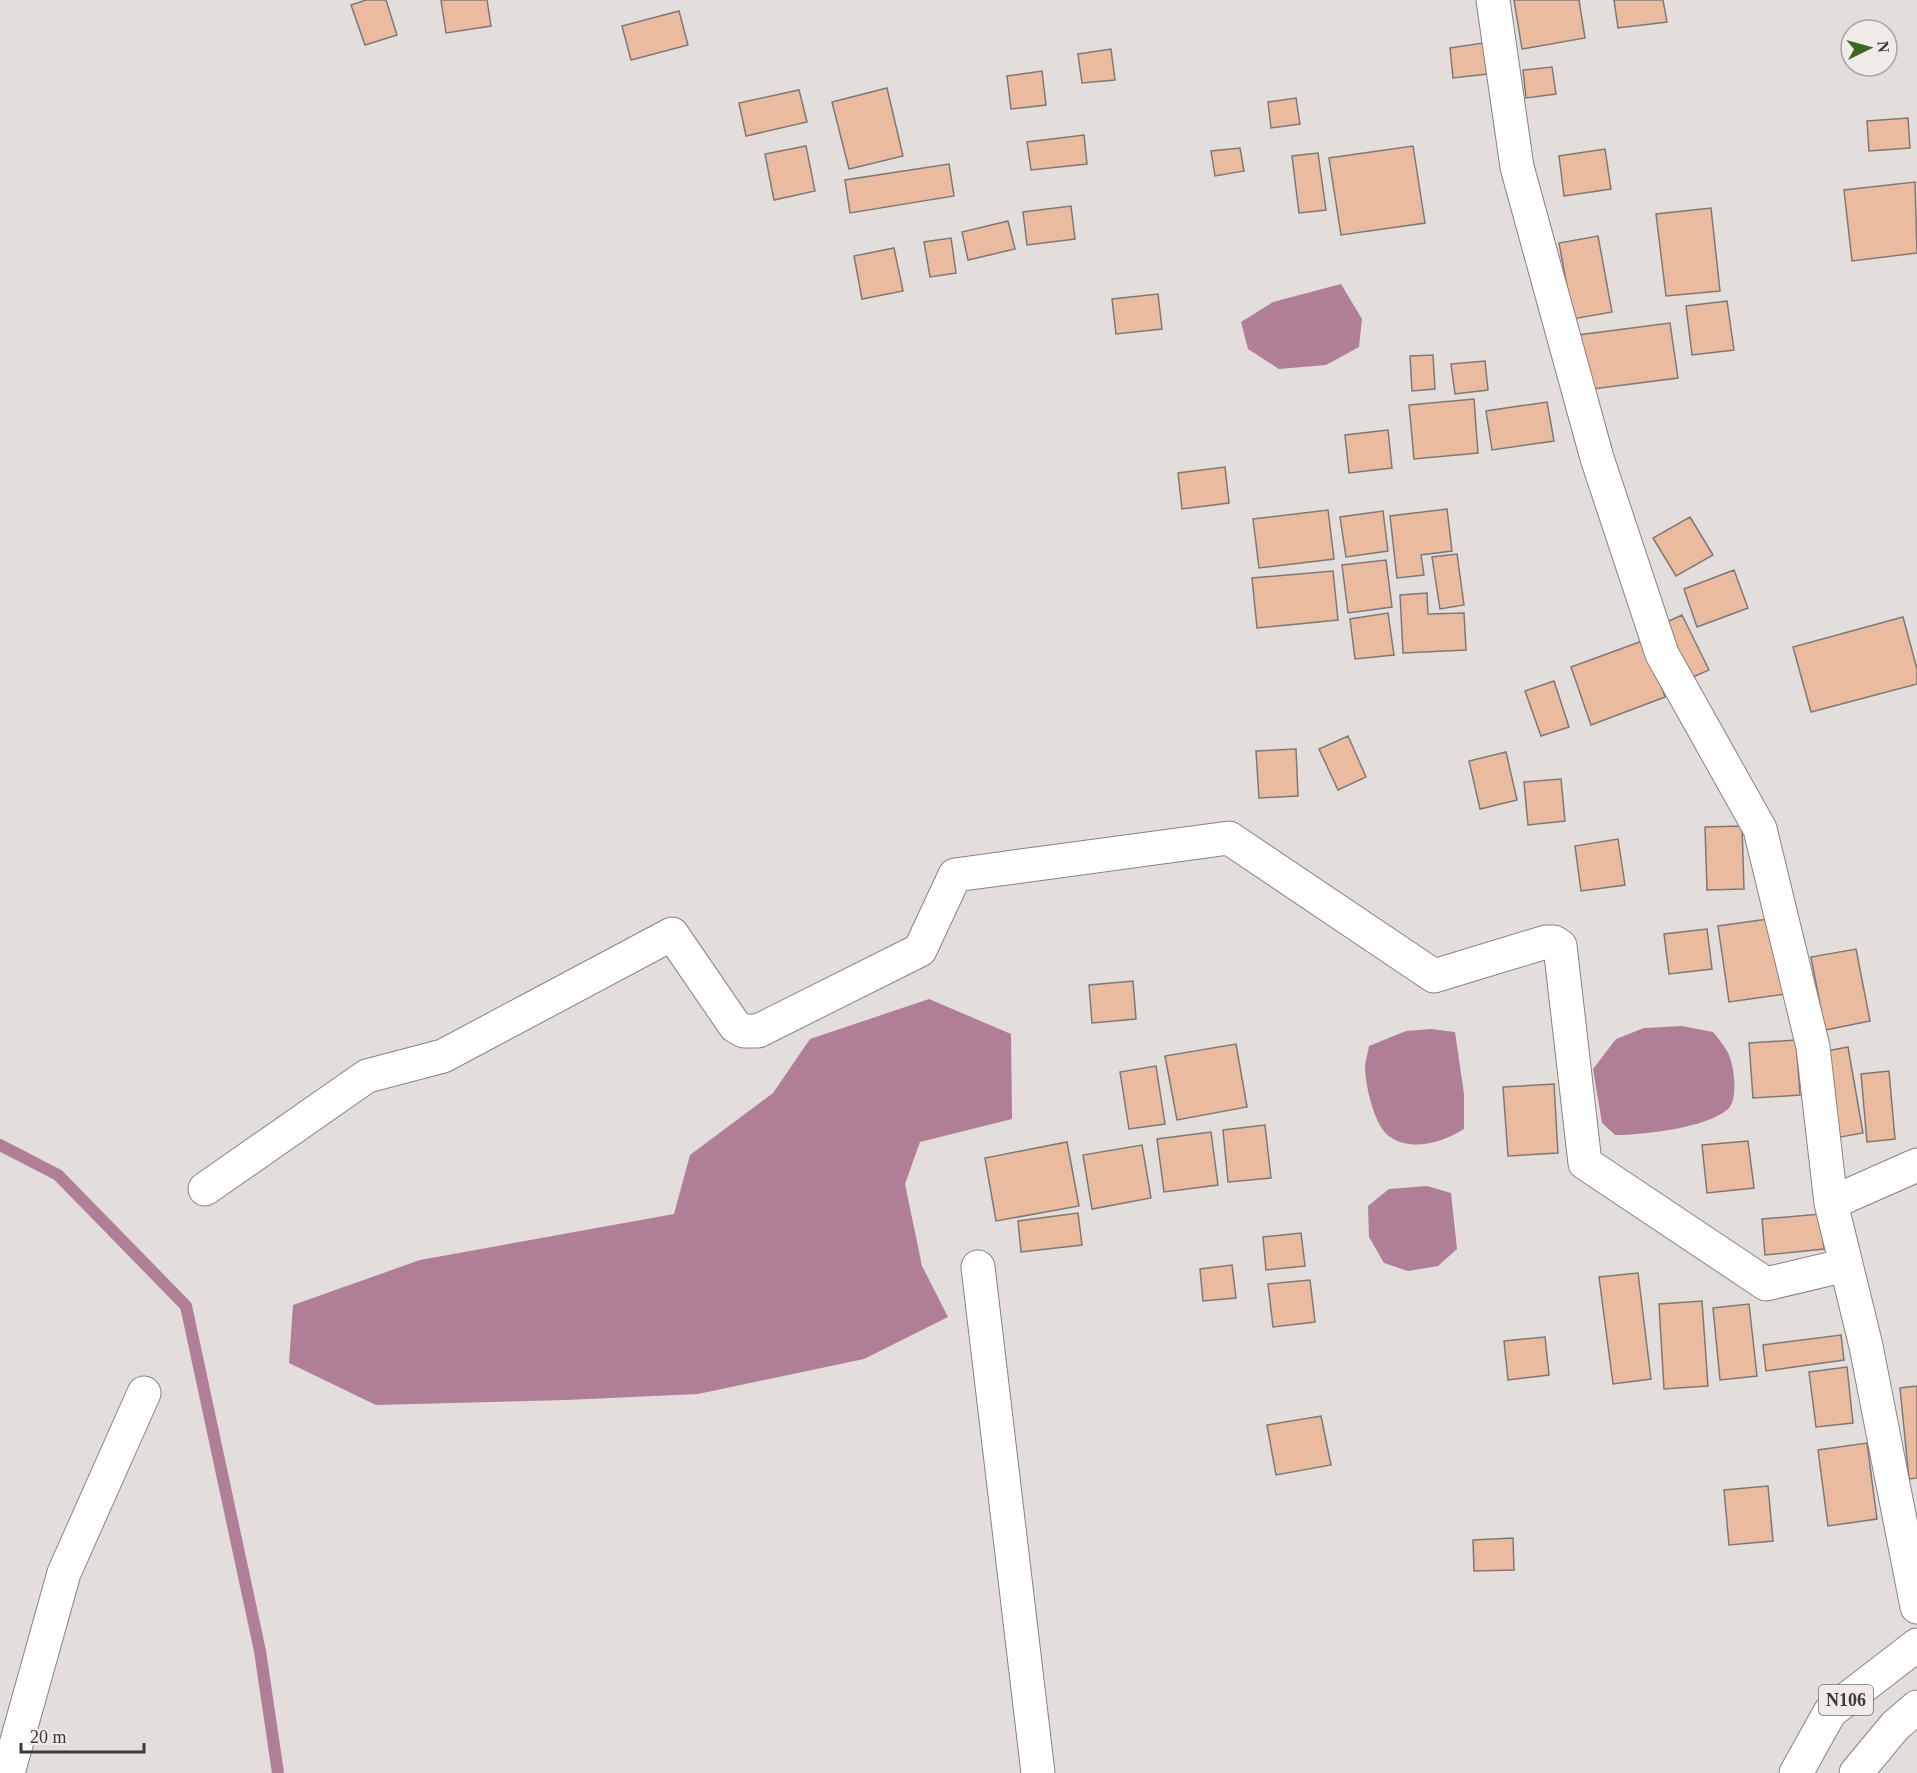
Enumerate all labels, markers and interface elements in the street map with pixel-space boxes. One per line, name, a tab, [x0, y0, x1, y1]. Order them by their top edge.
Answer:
north arrow	[1839, 18, 1899, 78]
text: N	[1874, 40, 1892, 54]
road number: N106	[1819, 1685, 1873, 1715]
scale bar	[21, 1716, 144, 1754]
text: 20 m	[30, 1727, 67, 1747]

